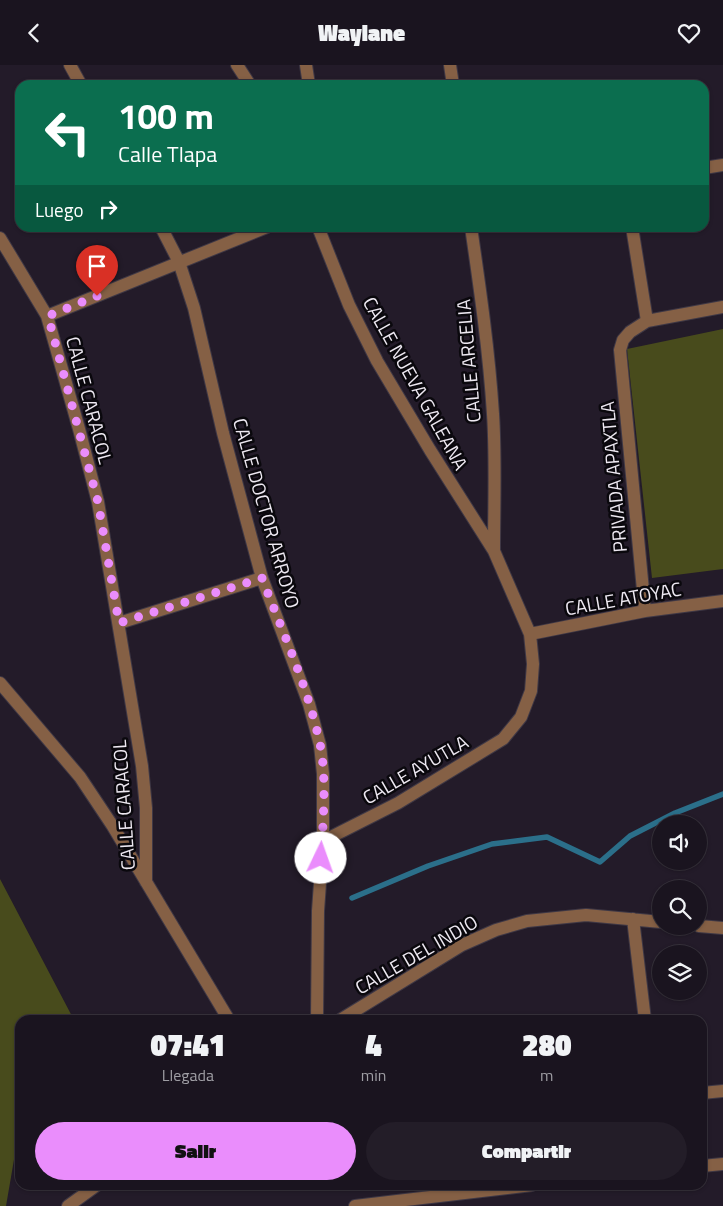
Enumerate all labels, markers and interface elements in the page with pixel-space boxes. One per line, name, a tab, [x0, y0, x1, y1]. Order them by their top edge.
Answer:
text: Waylane	[318, 16, 405, 50]
icon: back	[20, 19, 48, 47]
icon: heart	[675, 19, 703, 47]
text: 100 m	[118, 89, 214, 143]
icon: left	[35, 100, 100, 165]
text: Calle Tlapa	[118, 137, 217, 171]
text: Luego	[35, 195, 84, 224]
icon: right	[94, 195, 122, 223]
pin	[76, 245, 118, 296]
icon: arrive	[83, 252, 111, 280]
street label: CALLE NUEVA GALEANA	[356, 291, 476, 475]
street label: CALLE ARCELIA	[448, 298, 488, 424]
street label: CALLE CARACOL	[59, 333, 121, 467]
street label: PRIVADA APAXTLA	[592, 400, 634, 554]
street label: CALLE DOCTOR ARROYO	[226, 414, 308, 612]
street label: CALLE ATOYAC	[563, 574, 683, 622]
street label: CALLE AYUTLA	[357, 727, 473, 811]
street label: CALLE CARACOL	[104, 739, 142, 871]
map controls	[652, 815, 707, 1000]
button: sound	[652, 815, 707, 870]
position arrow	[294, 831, 346, 883]
button: search	[652, 880, 707, 935]
street label: CALLE DEL INDIO	[349, 907, 483, 1001]
button: layers	[652, 945, 707, 1000]
text: 07:41	[151, 1022, 225, 1068]
text: 4	[365, 1022, 382, 1068]
text: 280	[522, 1022, 571, 1068]
text: Llegada	[162, 1063, 214, 1087]
text: min	[361, 1063, 386, 1087]
text: m	[540, 1063, 553, 1087]
button: Salir	[35, 1122, 356, 1180]
button: Compartir	[366, 1122, 687, 1180]

